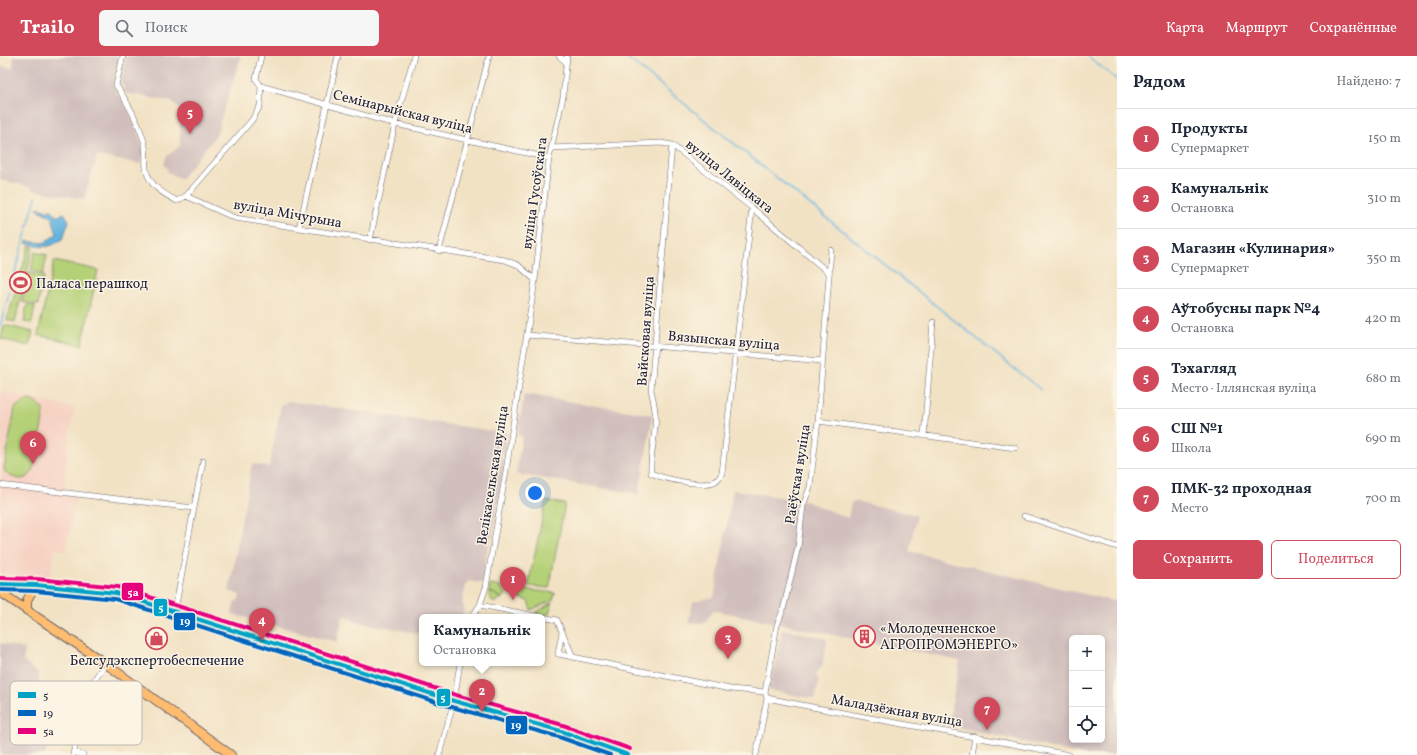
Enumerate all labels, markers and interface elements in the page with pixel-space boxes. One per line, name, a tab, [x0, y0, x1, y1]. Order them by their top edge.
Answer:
search box	[99, 10, 379, 46]
text: Trailo	[20, 15, 75, 41]
icon: search	[113, 17, 135, 39]
text: Поиск	[145, 18, 188, 39]
text: Карта	[1166, 19, 1204, 38]
text: Маршрут	[1226, 19, 1288, 38]
text: Сохранённые	[1310, 19, 1397, 38]
text: Рядом	[1133, 71, 1186, 94]
text: Найдено: 7	[1336, 73, 1401, 91]
street label: Семінарыйская вуліца	[331, 86, 474, 139]
pin: 5	[177, 101, 203, 134]
text: Продукты	[1171, 119, 1248, 140]
text: 1	[1143, 130, 1149, 148]
text: 150 m	[1368, 130, 1401, 148]
street label: вуліца Гусоўскага	[518, 136, 553, 251]
street label: вуліца Лявіцкага	[681, 136, 777, 219]
text: Супермаркет	[1171, 140, 1249, 158]
text: Камунальнік	[1171, 179, 1269, 200]
text: 2	[1143, 190, 1149, 208]
text: 310 m	[1367, 190, 1401, 208]
street label: вуліца Мічурына	[232, 196, 343, 233]
text: Остановка	[1171, 200, 1234, 218]
text: Магазин «Кулинария»	[1171, 239, 1335, 260]
text: 3	[1143, 250, 1149, 268]
text: 350 m	[1366, 250, 1401, 268]
text: Супермаркет	[1171, 260, 1249, 278]
sports icon: Паласа перашкод	[8, 270, 34, 296]
place label: Паласа перашкод	[36, 275, 148, 294]
street label: Вайсковая вуліца	[633, 275, 660, 387]
text: Аўтобусны парк №4	[1171, 299, 1320, 320]
text: 4	[1142, 310, 1150, 328]
text: 420 m	[1364, 310, 1401, 328]
text: Остановка	[1171, 320, 1234, 338]
street label: Вязынская вуліца	[667, 327, 781, 356]
text: Тэхагляд	[1171, 359, 1237, 380]
text: 5	[1143, 370, 1149, 388]
text: 680 m	[1366, 370, 1401, 388]
text: Место · Іллянская вуліца	[1171, 380, 1316, 398]
street label: Велікасельская вуліца	[473, 404, 514, 546]
text: СШ №1	[1171, 419, 1223, 440]
street label: Раёўская вуліца	[781, 423, 816, 526]
text: 6	[1142, 430, 1150, 448]
text: 690 m	[1365, 430, 1401, 448]
pin: 6	[20, 431, 46, 464]
text: Школа	[1171, 440, 1211, 458]
text: ПМК-32 проходная	[1171, 479, 1312, 500]
your location	[525, 483, 545, 503]
text: 7	[1143, 490, 1149, 508]
text: 700 m	[1365, 490, 1401, 508]
text: Место	[1171, 500, 1208, 518]
button: Сохранить	[1133, 540, 1263, 579]
button: Поделиться	[1271, 540, 1401, 579]
pin: 1	[500, 567, 526, 600]
line badge: 5а	[121, 582, 144, 601]
text: 5а	[127, 586, 139, 601]
line badge: 5	[153, 598, 168, 617]
text: 5	[158, 601, 164, 616]
pin: 4	[249, 608, 275, 641]
line badge: 19	[173, 612, 196, 631]
popup	[419, 614, 545, 666]
text: 19	[180, 615, 190, 630]
place label: «Молодечненское АГРОПРОМЭНЕРГО»	[880, 620, 1018, 655]
text: Камунальнік	[433, 621, 531, 642]
building icon: «Молодечненское АГРОПРОМЭНЕРГО»	[852, 623, 878, 649]
shop icon: Белсудэкспертобеспечение	[144, 625, 170, 651]
pin: 3	[715, 626, 741, 659]
map controls	[1069, 635, 1105, 743]
button: +	[1069, 635, 1105, 671]
text: Остановка	[433, 642, 496, 660]
place label: Белсудэкспертобеспечение	[70, 652, 244, 671]
button: −	[1069, 671, 1105, 707]
pin: 2	[469, 679, 495, 712]
legend	[10, 681, 142, 745]
line badge: 5	[436, 688, 451, 707]
text: 5	[43, 689, 48, 704]
text: 5	[440, 691, 446, 706]
street label: Маладзёжная вуліца	[830, 691, 964, 732]
pin: 7	[974, 697, 1000, 730]
text: 19	[43, 707, 53, 722]
button: locate	[1069, 707, 1105, 743]
line badge: 19	[505, 715, 528, 735]
text: 19	[511, 719, 521, 734]
text: 5а	[43, 725, 54, 740]

